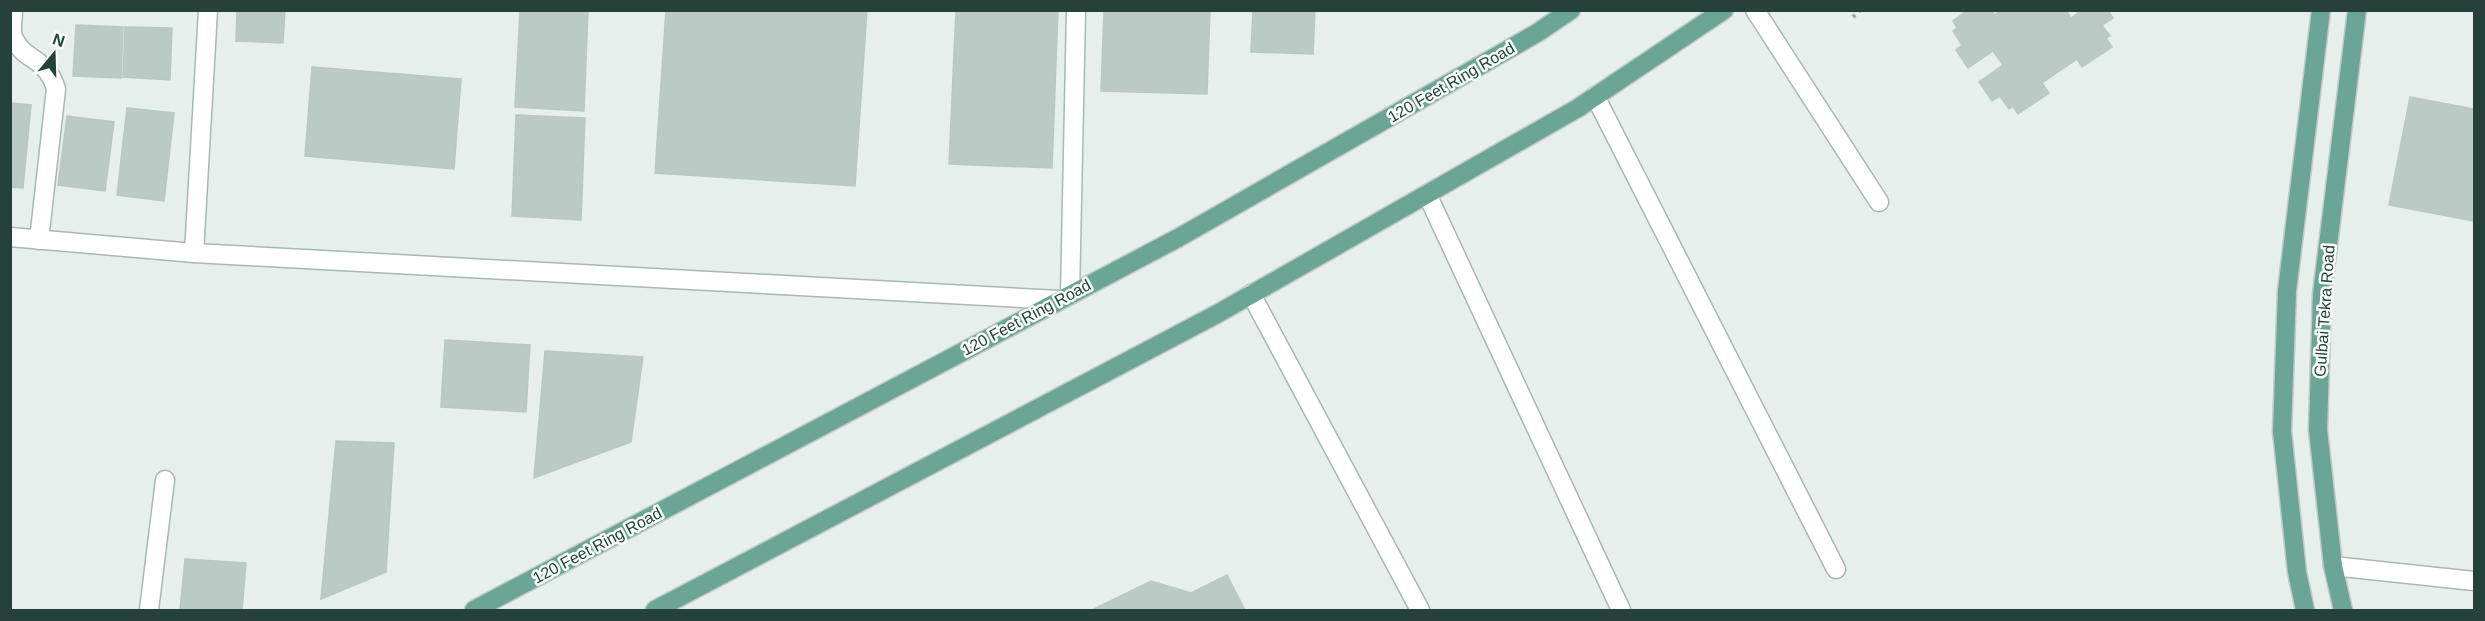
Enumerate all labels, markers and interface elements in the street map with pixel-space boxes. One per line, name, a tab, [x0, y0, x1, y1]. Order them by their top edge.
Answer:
north arrow	[24, 24, 84, 84]
text: N	[50, 30, 67, 50]
street label: 120 Feet Ring Road	[1385, 39, 1518, 126]
street label: Gulbai Tekra Road	[2311, 244, 2338, 378]
street label: 120 Feet Ring Road	[959, 276, 1093, 359]
street label: 120 Feet Ring Road	[530, 504, 664, 587]

